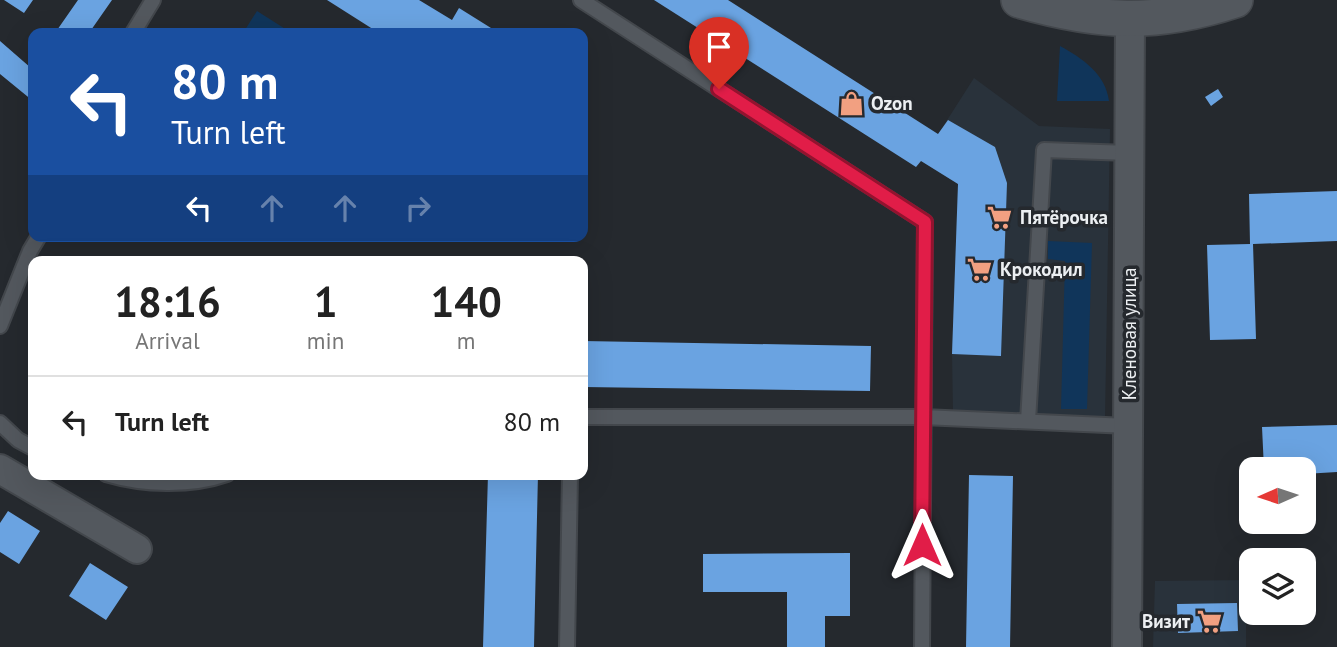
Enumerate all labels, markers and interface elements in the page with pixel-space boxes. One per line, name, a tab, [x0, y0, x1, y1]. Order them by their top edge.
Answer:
pin	[689, 17, 749, 89]
icon: arrive	[700, 28, 738, 66]
text: 80 m	[171, 49, 278, 113]
icon: left	[56, 56, 147, 147]
shop icon: Ozon	[837, 89, 865, 117]
place label: Ozon	[871, 91, 913, 115]
text: Turn left	[171, 111, 286, 153]
icon: left	[180, 189, 218, 227]
icon: ahead	[253, 189, 291, 227]
icon: ahead	[326, 189, 364, 227]
icon: right	[399, 189, 437, 227]
supermarket icon: Пятёрочка	[986, 203, 1014, 231]
place label: Пятёрочка	[1020, 205, 1108, 229]
supermarket icon: Крокодил	[966, 255, 994, 283]
place label: Крокодил	[1000, 257, 1082, 281]
street label: Кленовая улица	[1117, 268, 1141, 400]
text: 18:16	[114, 274, 221, 329]
text: 1	[314, 274, 337, 329]
text: 140	[430, 274, 502, 329]
text: Arrival	[135, 326, 200, 355]
text: min	[307, 326, 344, 355]
text: m	[457, 326, 475, 355]
icon: left	[56, 403, 94, 441]
text: Turn left	[115, 405, 209, 438]
text: 80 m	[504, 405, 560, 438]
north arrow	[1239, 457, 1316, 534]
map controls	[1239, 457, 1316, 625]
position arrow	[885, 508, 959, 582]
button: layers	[1239, 548, 1316, 625]
supermarket icon: Визит	[1196, 607, 1224, 635]
place label: Визит	[1142, 609, 1190, 633]

